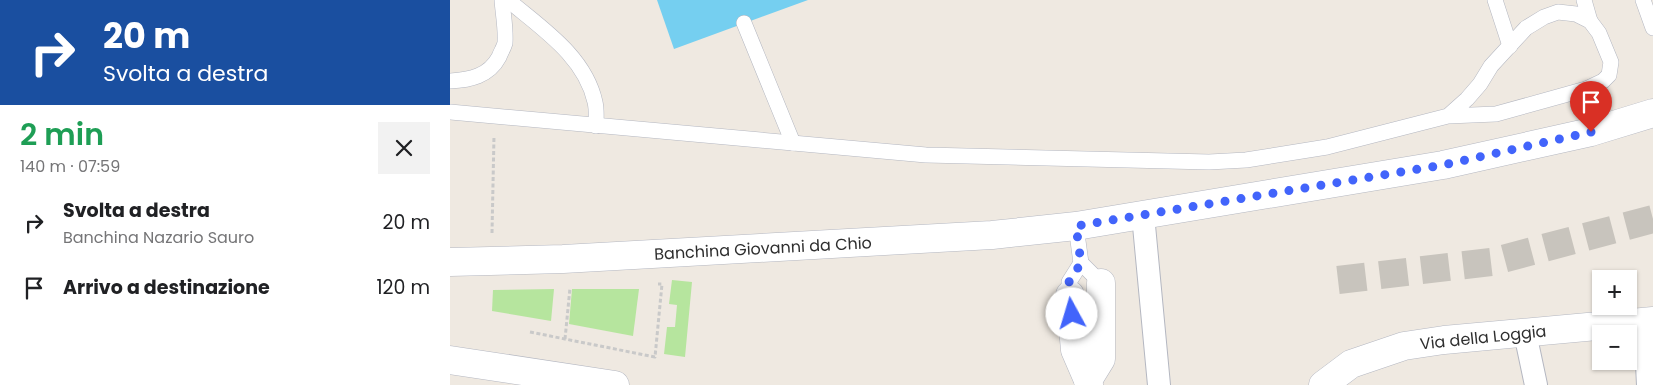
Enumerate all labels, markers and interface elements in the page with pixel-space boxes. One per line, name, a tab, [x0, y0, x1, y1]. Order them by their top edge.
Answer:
text: 20 m	[103, 11, 190, 60]
icon: right	[20, 20, 85, 85]
text: Svolta a destra	[103, 58, 268, 89]
pin	[1570, 81, 1612, 132]
icon: arrive	[1577, 88, 1605, 116]
text: 2 min	[20, 113, 104, 156]
button: close	[378, 122, 430, 174]
text: 140 m · 07:59	[20, 155, 120, 178]
text: Svolta a destra	[63, 197, 210, 224]
icon: right	[20, 209, 48, 237]
text: 20 m	[382, 209, 430, 236]
text: Banchina Nazario Sauro	[63, 226, 254, 249]
street label: Banchina Giovanni da Chio	[654, 231, 872, 266]
map controls	[1592, 270, 1637, 370]
button: +	[1592, 270, 1637, 315]
icon: arrive	[20, 274, 48, 302]
text: Arrivo a destinazione	[63, 274, 270, 301]
text: 120 m	[376, 274, 430, 301]
position arrow	[1045, 287, 1097, 339]
street label: Via della Loggia	[1419, 319, 1547, 356]
button: −	[1592, 325, 1637, 370]

